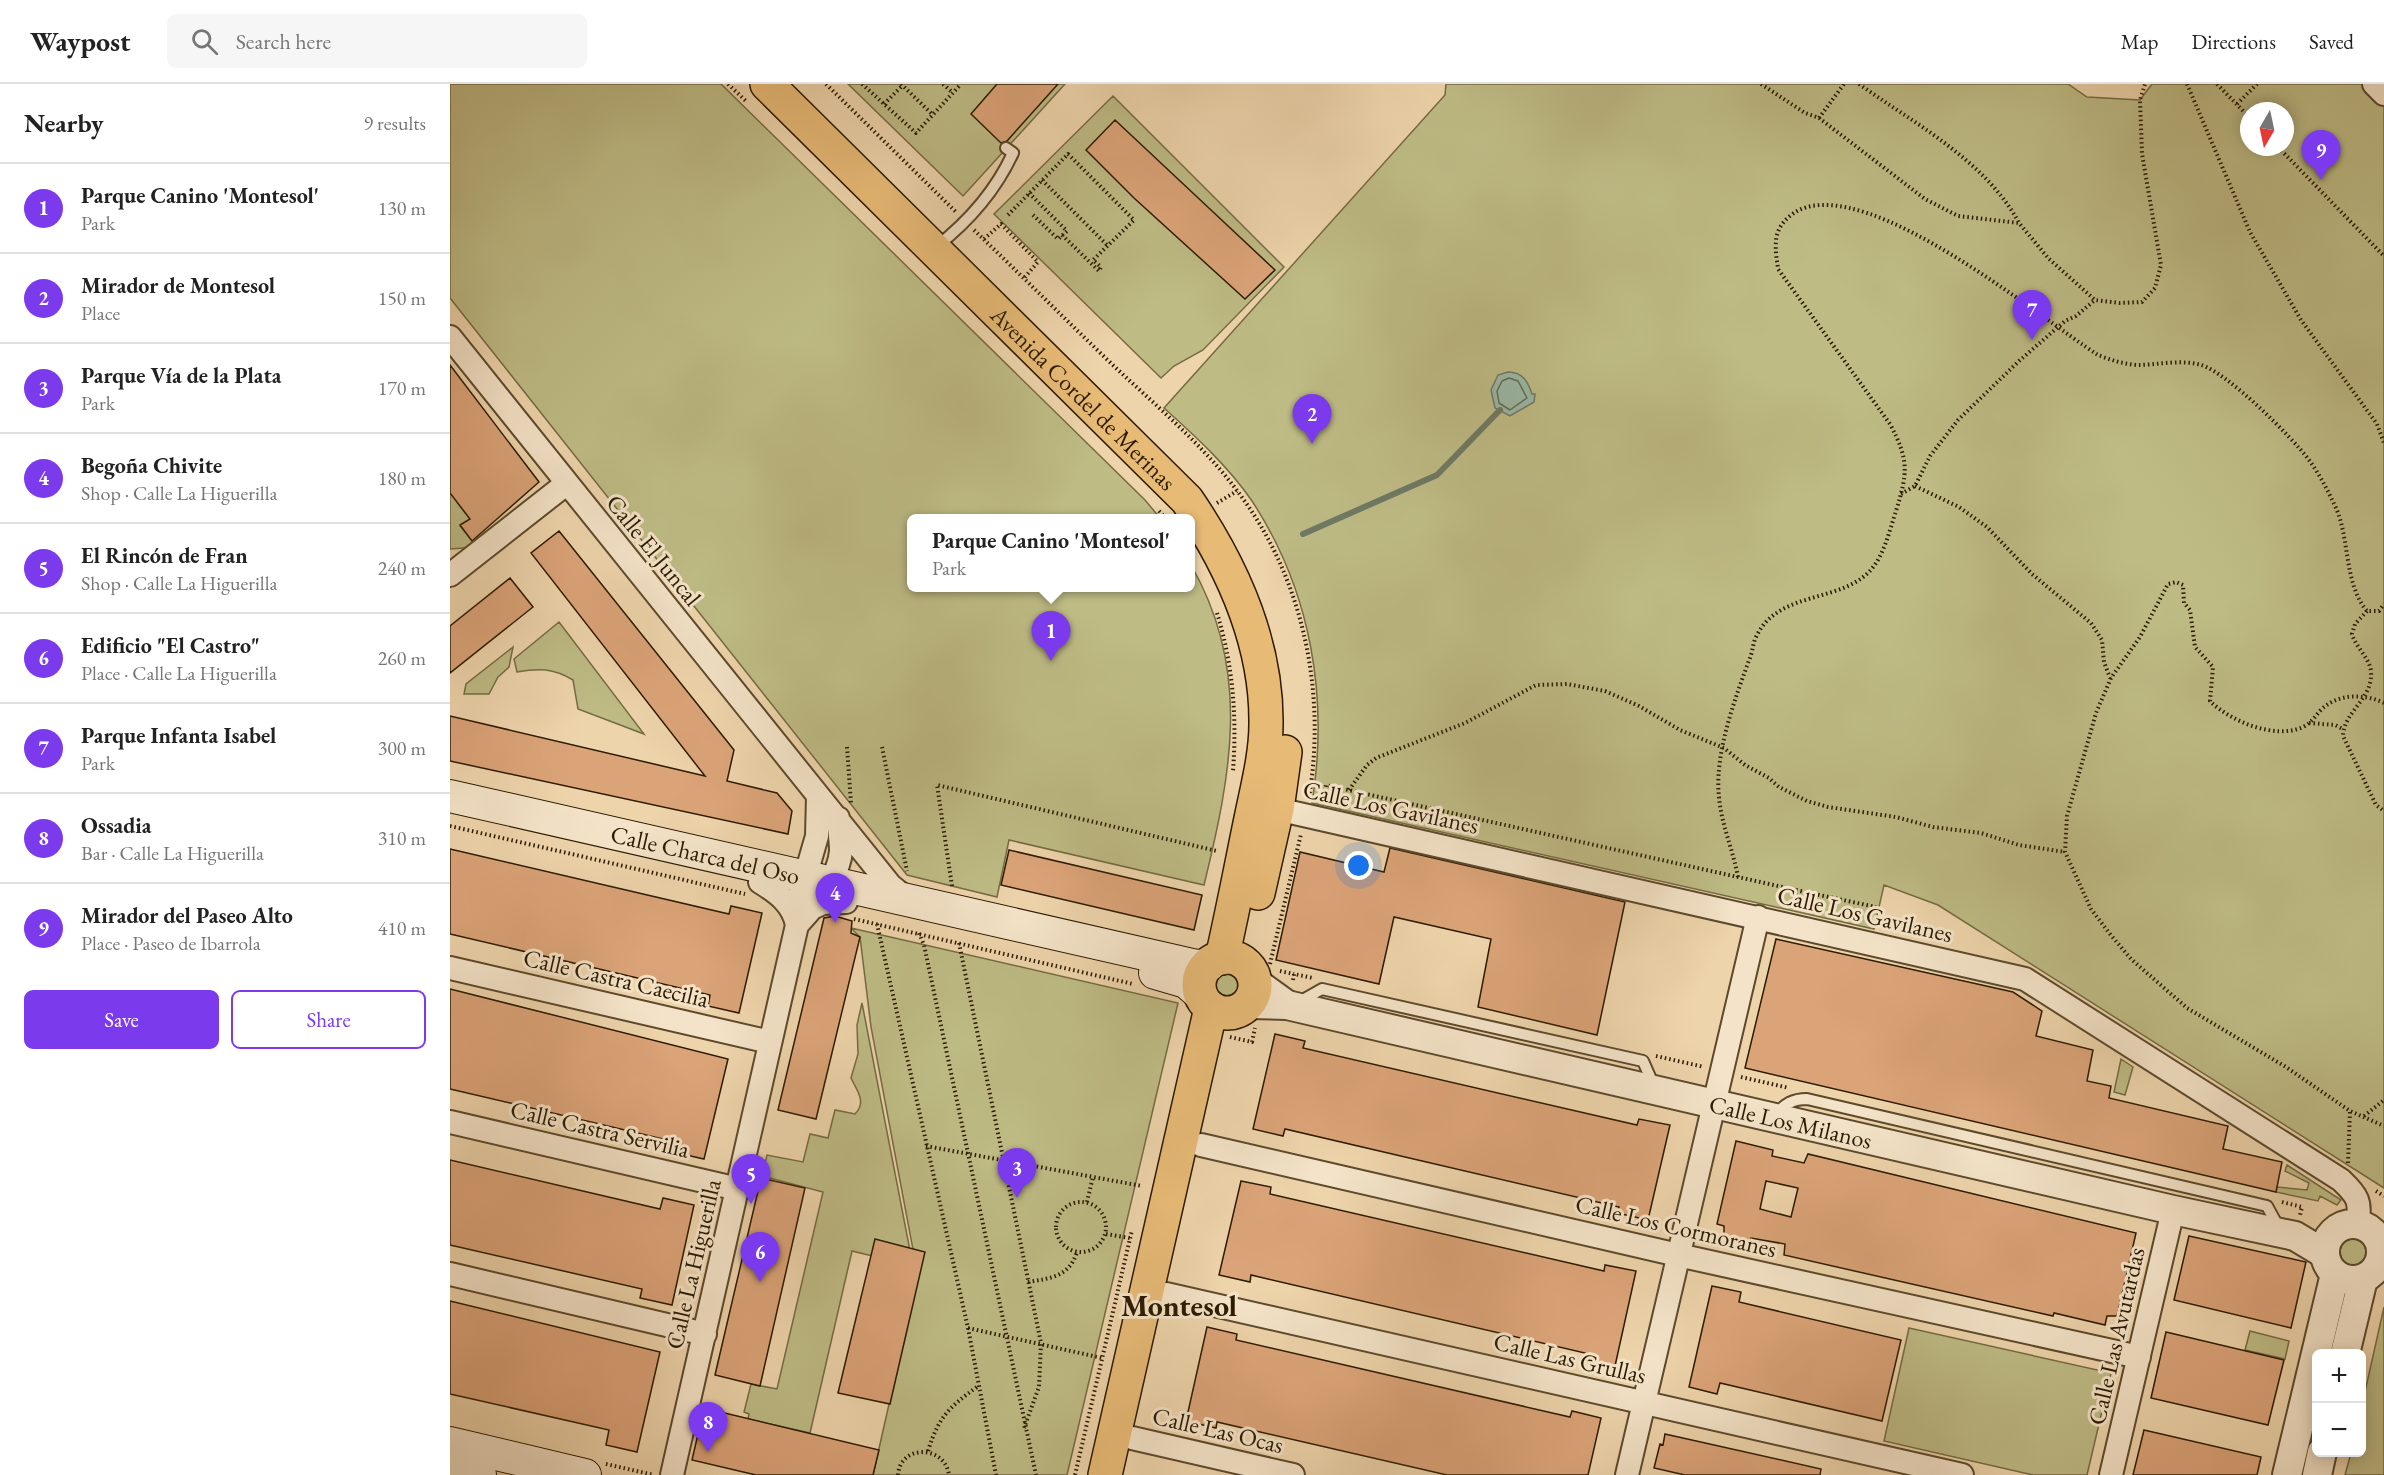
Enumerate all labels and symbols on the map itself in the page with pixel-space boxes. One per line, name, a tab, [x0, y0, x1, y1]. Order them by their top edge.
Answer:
north arrow	[2240, 102, 2294, 156]
pin: 9	[2302, 130, 2340, 180]
pin: 7	[2012, 290, 2052, 340]
street label: Avenida Cordel de Merinas	[984, 298, 1183, 497]
pin: 2	[1292, 394, 1332, 444]
street label: Calle El Juncal	[600, 488, 709, 612]
pin: 1	[1032, 612, 1070, 661]
street label: Calle Los Gavilanes	[1300, 773, 1482, 841]
street label: Calle Charca del Oso	[608, 818, 803, 891]
your location	[1344, 851, 1373, 880]
pin: 4	[816, 874, 854, 923]
street label: Calle Los Gavilanes	[1774, 879, 1956, 949]
street label: Calle Castra Caecilia	[520, 942, 712, 1014]
street label: Calle Los Milanos	[1706, 1088, 1875, 1155]
street label: Calle Castra Servilia	[507, 1093, 693, 1165]
pin: 3	[998, 1148, 1036, 1198]
pin: 5	[732, 1154, 770, 1204]
street label: Calle La Higuerilla	[658, 1176, 728, 1352]
street label: Calle Los Cormoranes	[1572, 1188, 1780, 1264]
pin: 6	[740, 1232, 780, 1282]
street label: Calle Las Avutardas	[2081, 1244, 2151, 1428]
district label: Montesol	[1121, 1286, 1238, 1325]
street label: Calle Las Grullas	[1491, 1325, 1649, 1391]
street label: Calle Las Ocas	[1149, 1400, 1287, 1460]
pin: 8	[688, 1402, 728, 1452]

